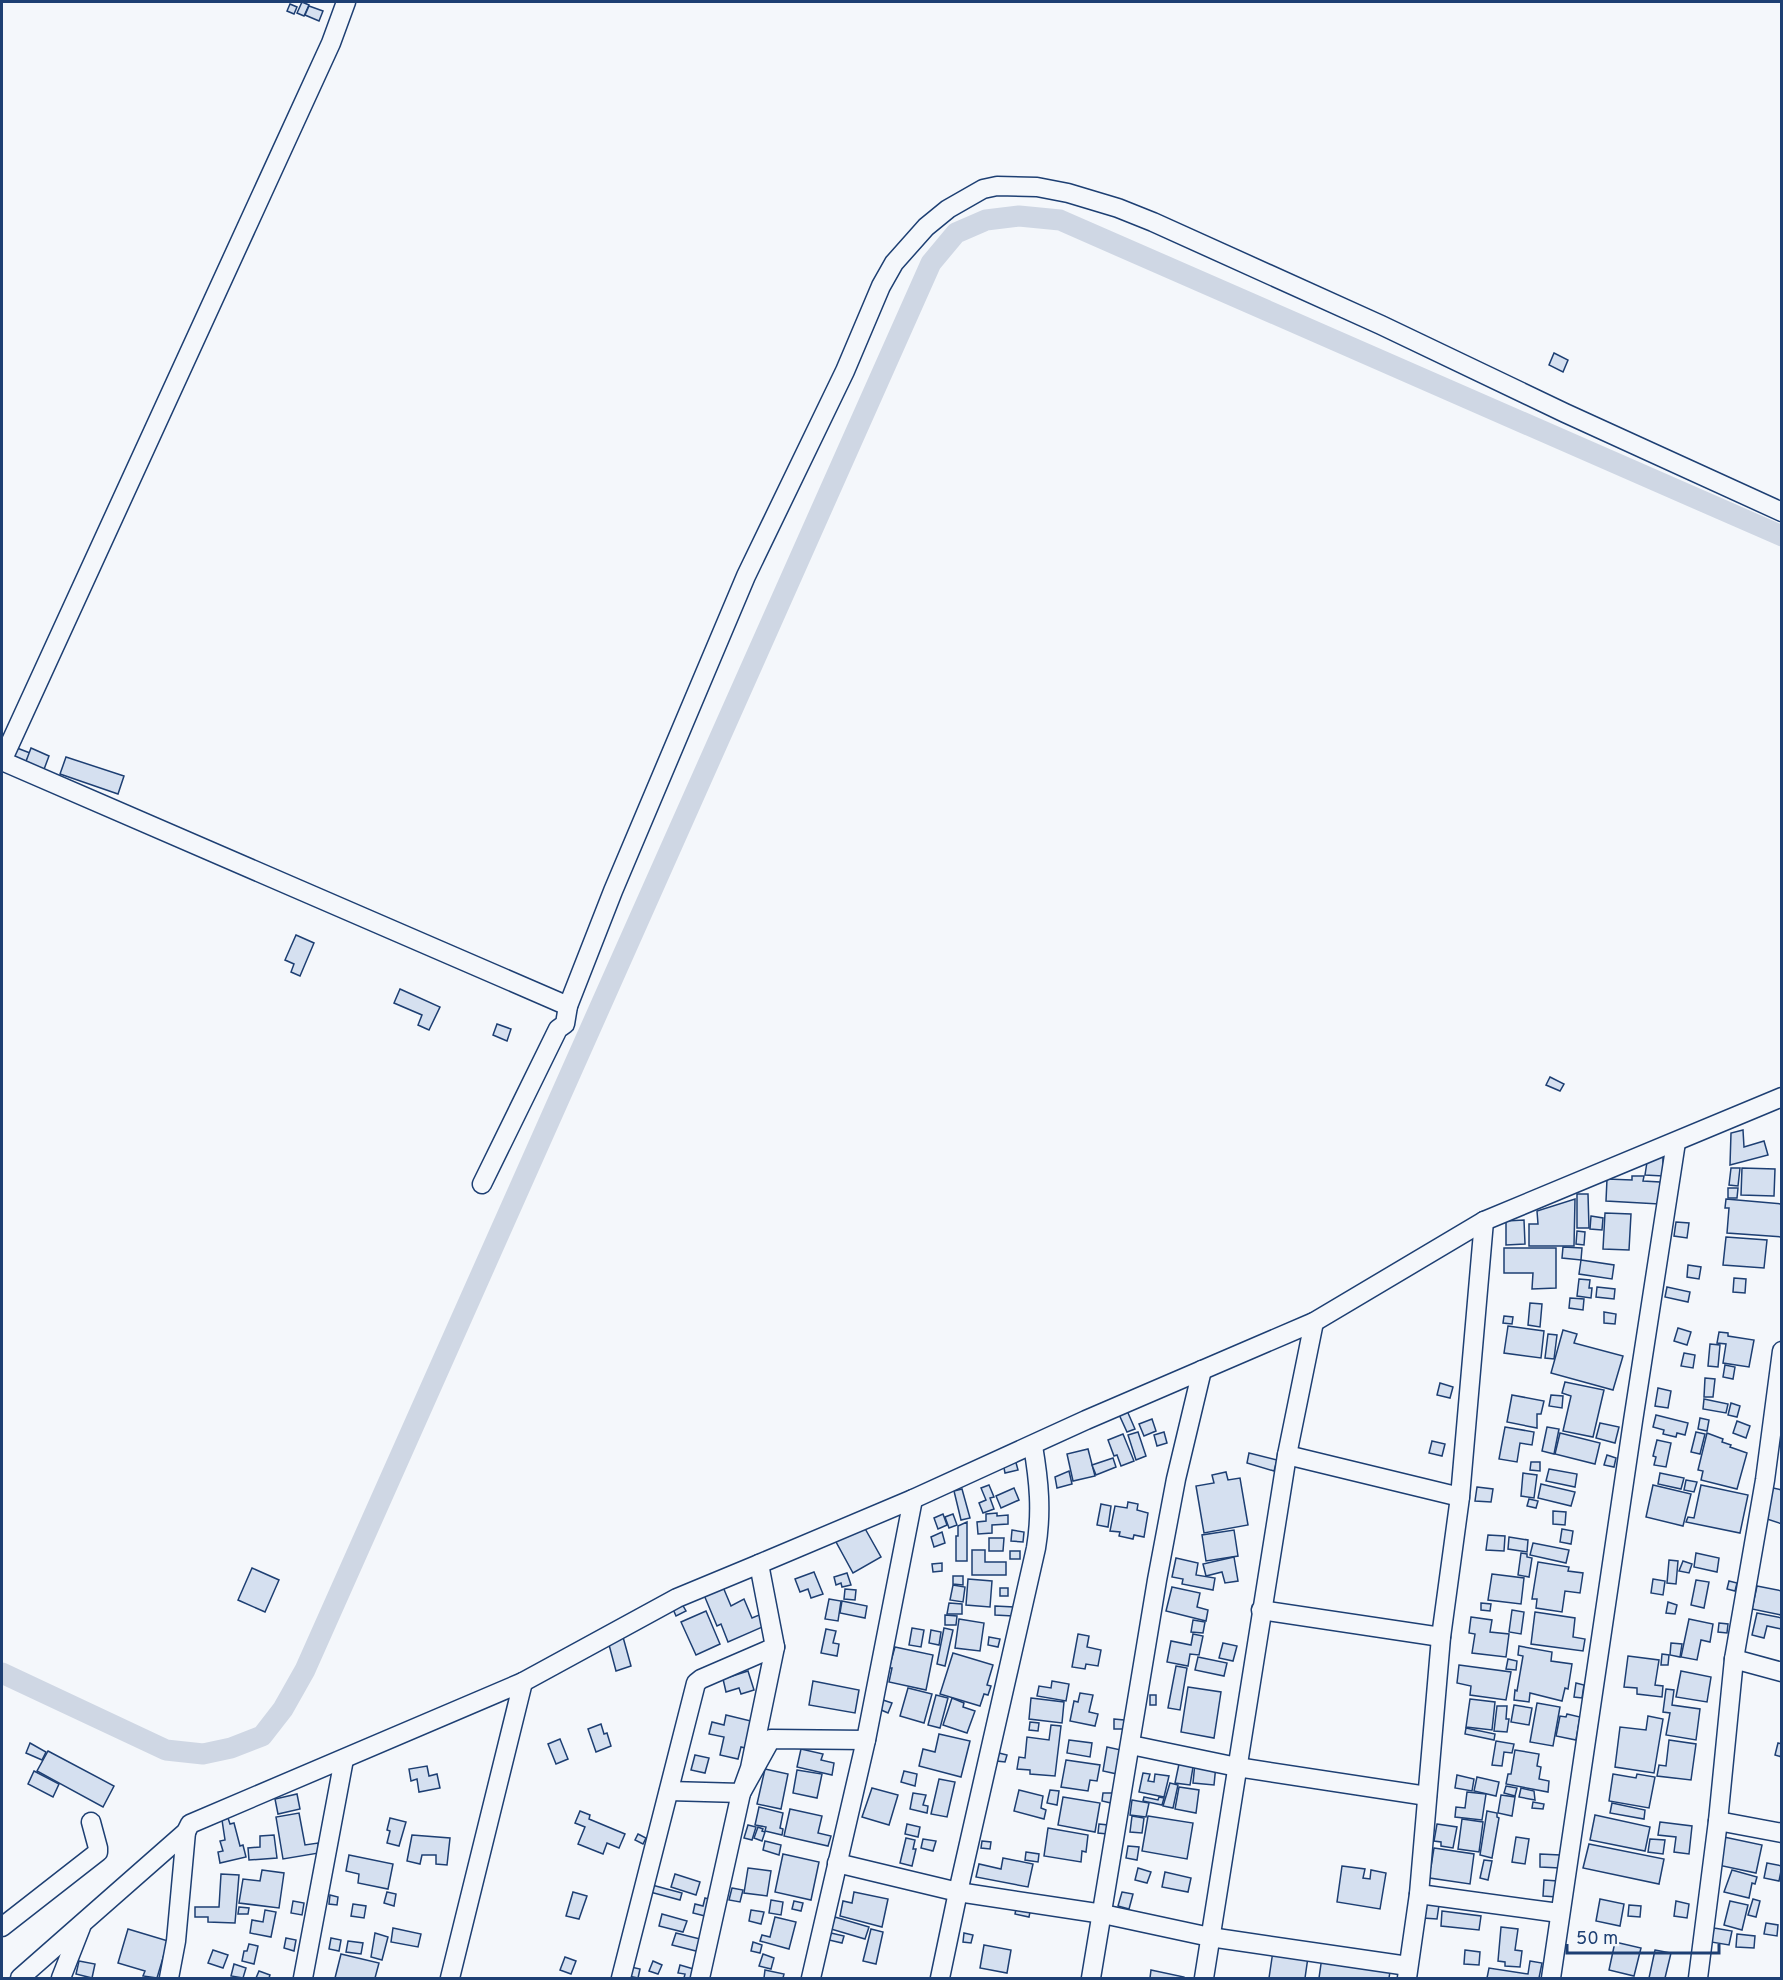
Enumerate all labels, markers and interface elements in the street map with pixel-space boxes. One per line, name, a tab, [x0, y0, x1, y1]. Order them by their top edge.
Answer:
scale bar	[1567, 1917, 1718, 1955]
text: 50 m	[1576, 1928, 1618, 1951]

